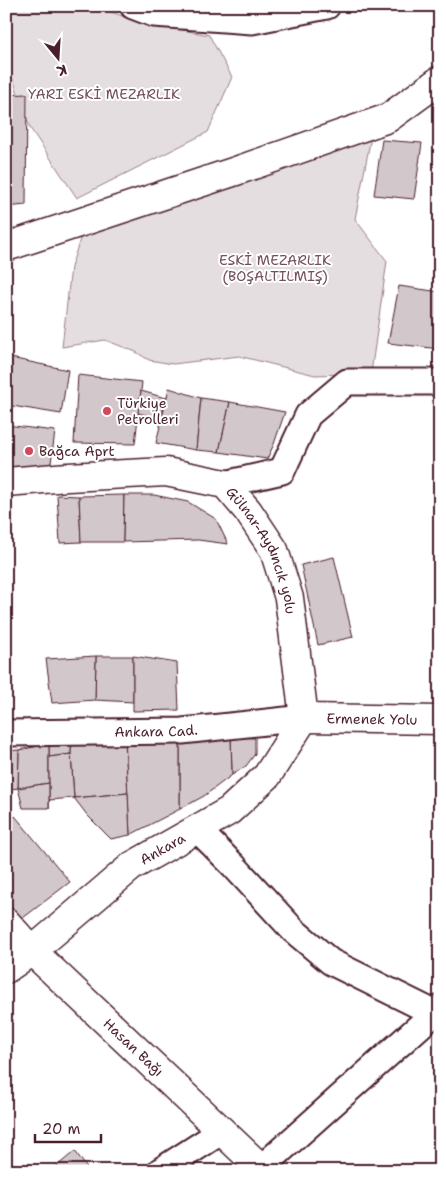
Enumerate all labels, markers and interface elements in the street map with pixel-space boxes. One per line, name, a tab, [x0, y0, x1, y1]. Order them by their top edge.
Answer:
north arrow	[32, 32, 82, 82]
text: K	[54, 60, 69, 81]
park label: YARI ESKİ MEZARLIK	[28, 85, 180, 103]
park label: ESKİ MEZARLIK (BOŞALTILMIŞ)	[219, 251, 331, 285]
place label: Türkiye Petrolleri	[117, 394, 179, 428]
marker: Türkiye Petrolleri	[101, 405, 113, 417]
place label: Bağca Aprt	[39, 442, 115, 460]
marker: Bağca Aprt	[23, 445, 35, 457]
street label: Gülnar-Aydıncık yolu	[222, 483, 300, 615]
street label: Ermenek Yolu	[326, 709, 418, 729]
street label: Ankara Cad.	[114, 720, 199, 741]
street label: Ankara	[137, 829, 189, 869]
street label: Hasan Bağı	[100, 1014, 168, 1080]
scale bar	[35, 1112, 101, 1144]
text: 20 m	[42, 1119, 81, 1139]

